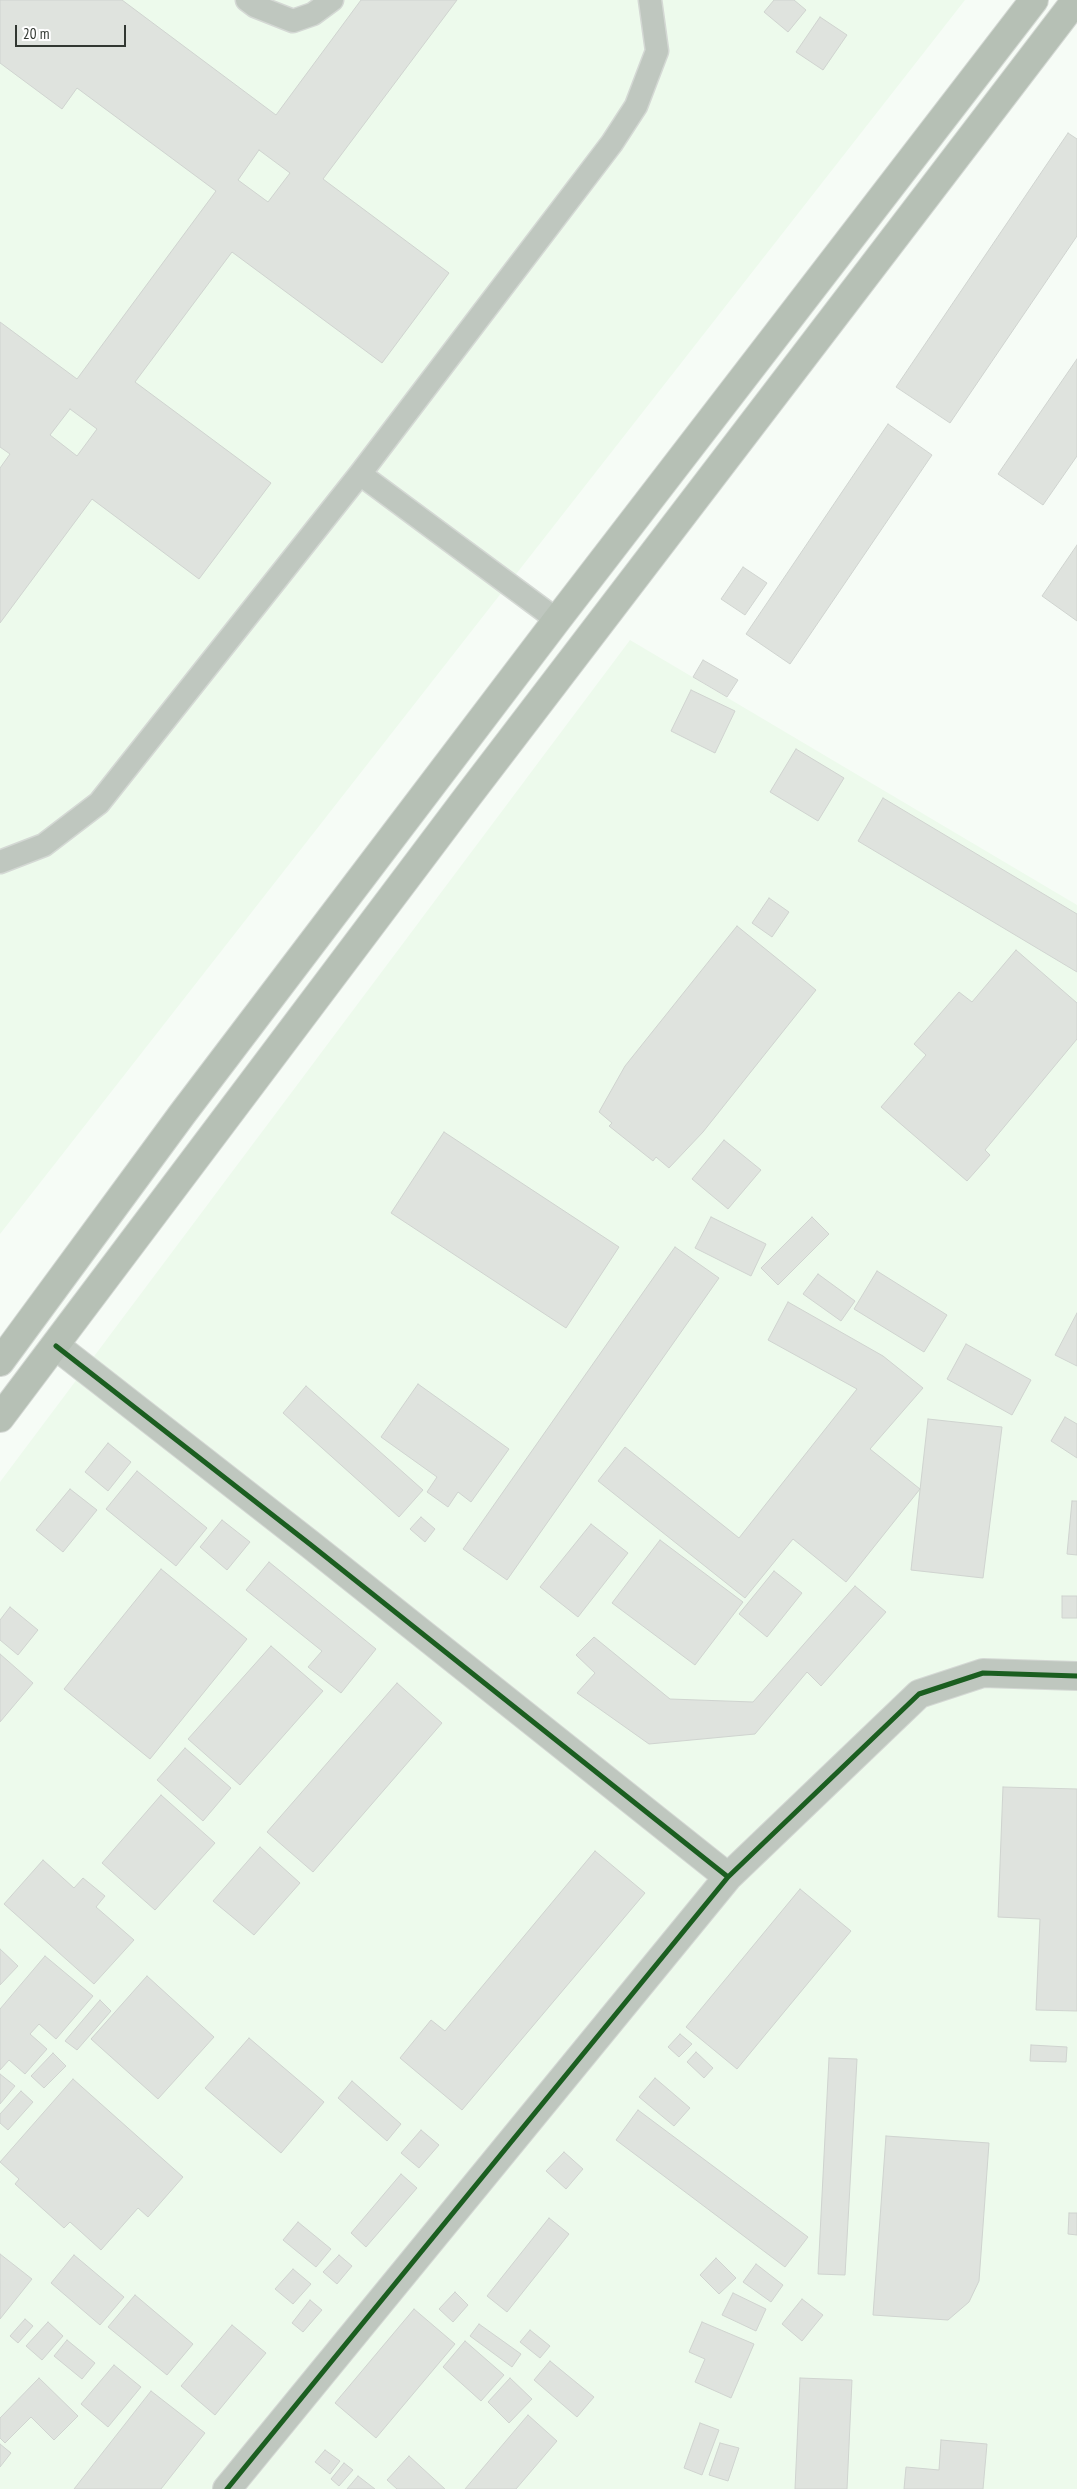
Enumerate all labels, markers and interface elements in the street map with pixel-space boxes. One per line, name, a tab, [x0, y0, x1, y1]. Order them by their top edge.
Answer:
scale bar	[18, 15, 129, 47]
text: 20 m	[23, 24, 49, 43]

